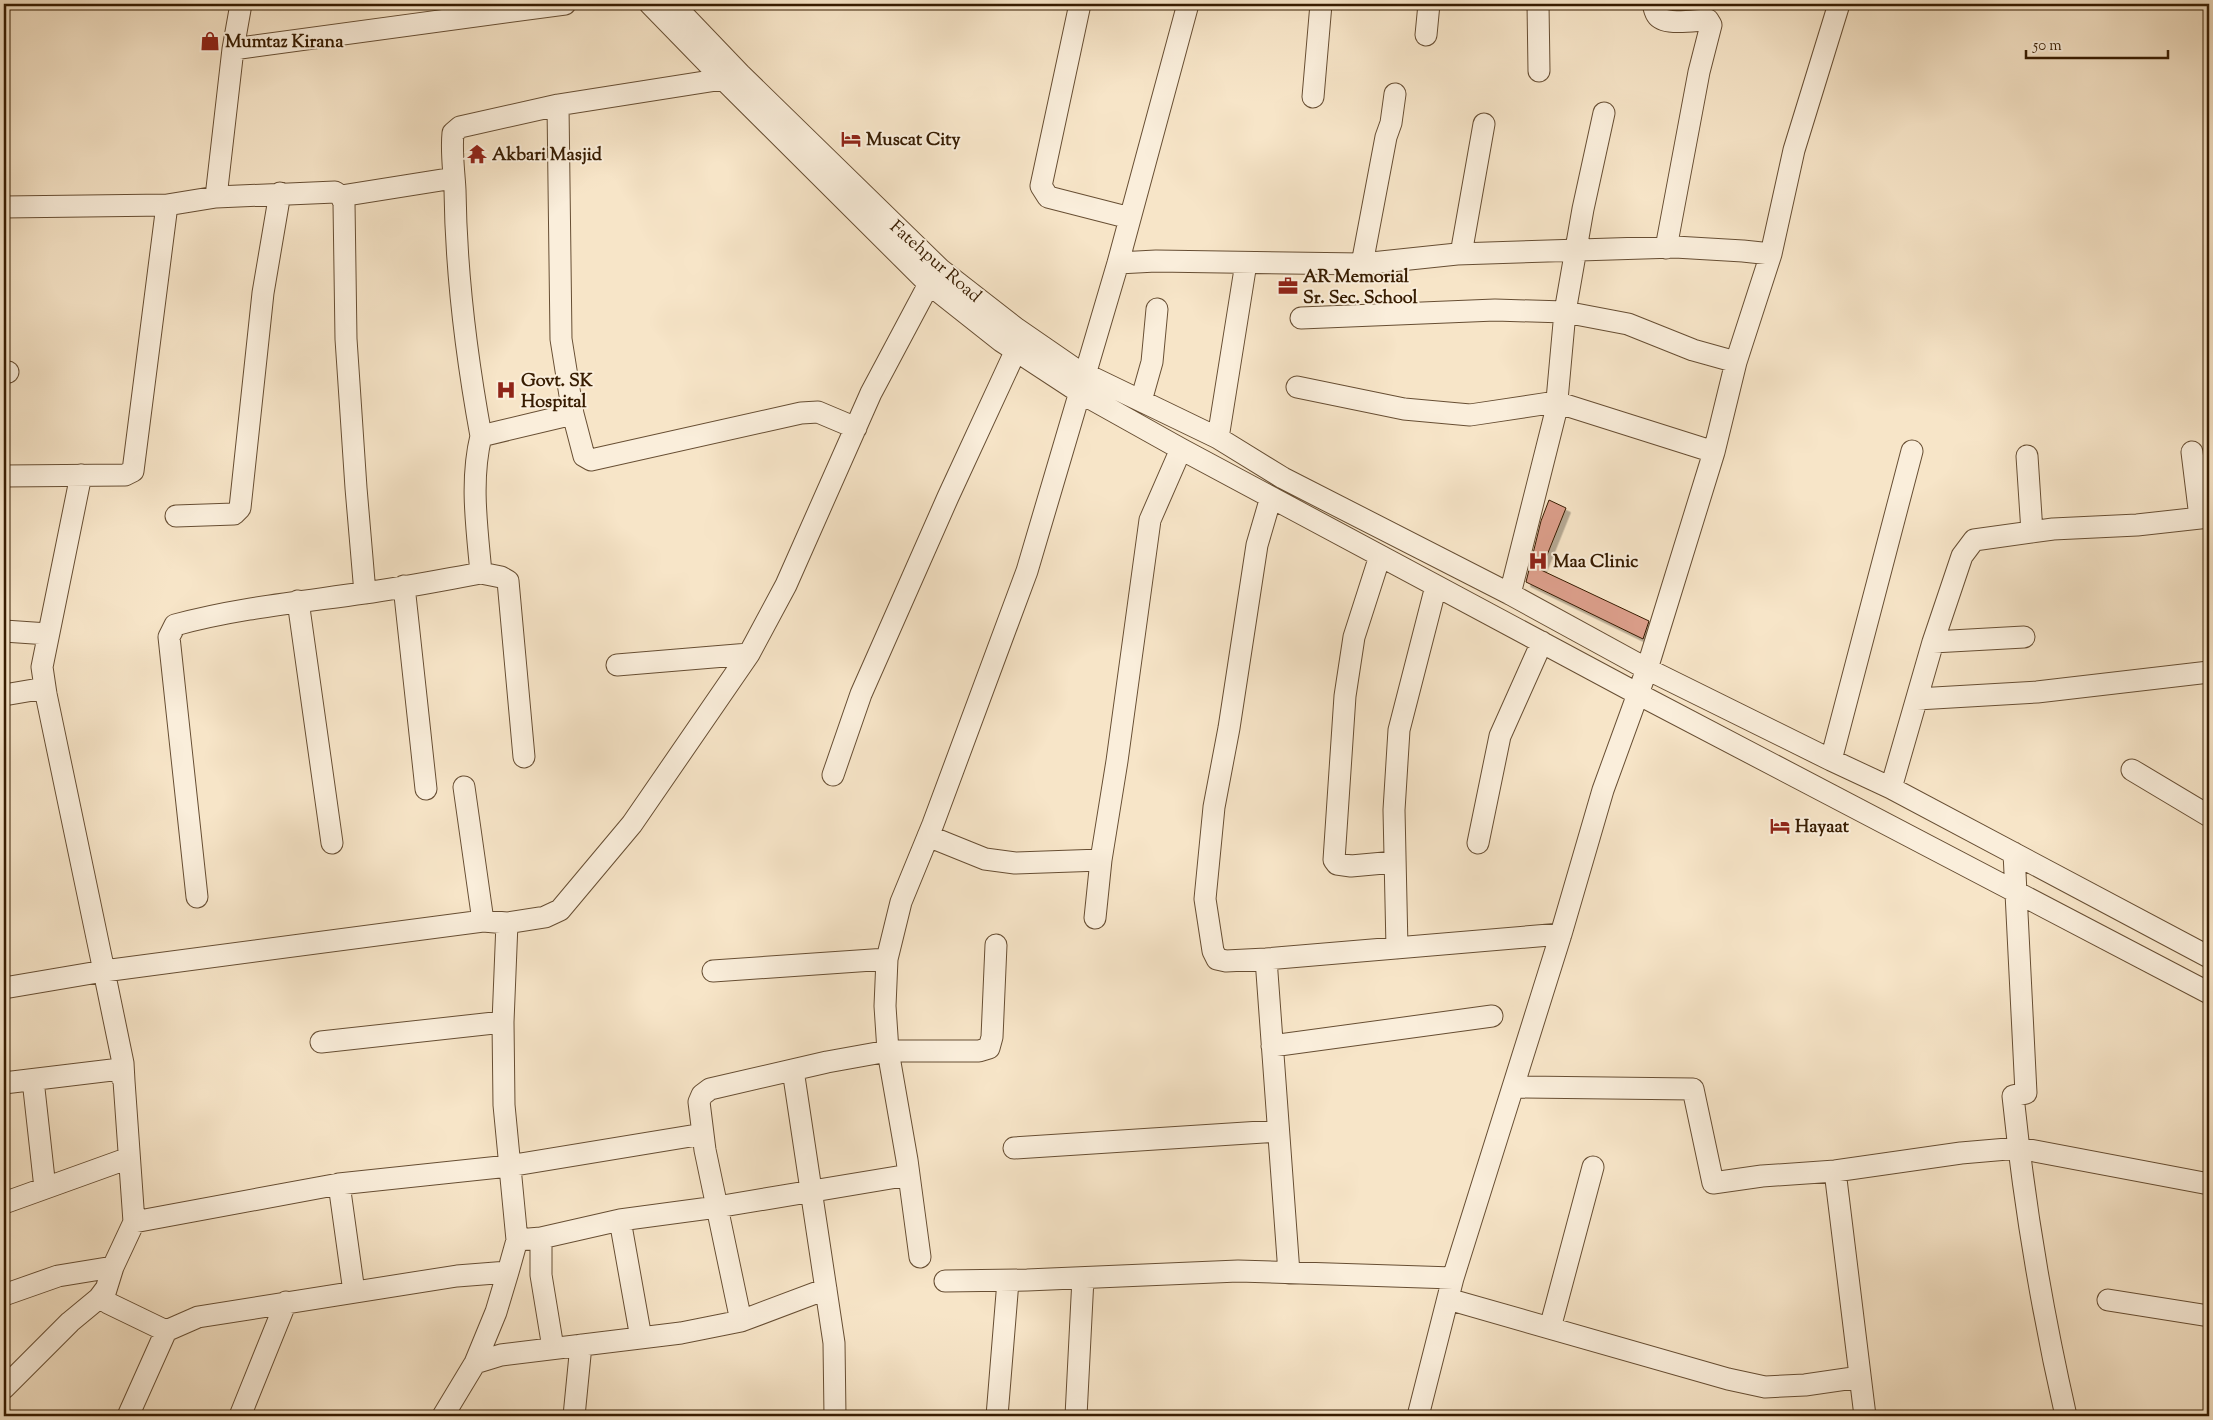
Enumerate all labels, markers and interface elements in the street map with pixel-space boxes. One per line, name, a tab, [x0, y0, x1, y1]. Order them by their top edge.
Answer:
scale bar	[2026, 28, 2168, 60]
shop icon: Mumtaz Kirana	[199, 30, 221, 52]
place label: Mumtaz Kirana	[225, 30, 344, 56]
text: 50 m	[2032, 36, 2062, 57]
hotel icon: Muscat City	[840, 128, 862, 150]
place label: Muscat City	[866, 128, 960, 154]
temple icon: Akbari Masjid	[466, 143, 488, 165]
place label: Akbari Masjid	[492, 143, 603, 169]
street label: Fatehpur Road	[883, 215, 986, 310]
place label: AR Memorial Sr. Sec. School	[1303, 265, 1419, 312]
office icon: AR Memorial Sr. Sec. School	[1277, 275, 1299, 297]
place label: Govt. SK Hospital	[521, 369, 594, 416]
hospital icon: Govt. SK Hospital	[495, 379, 517, 401]
hospital icon: Maa Clinic	[1527, 550, 1549, 572]
place label: Maa Clinic	[1553, 550, 1639, 576]
hotel icon: Hayaat	[1769, 815, 1791, 837]
place label: Hayaat	[1795, 815, 1850, 841]

